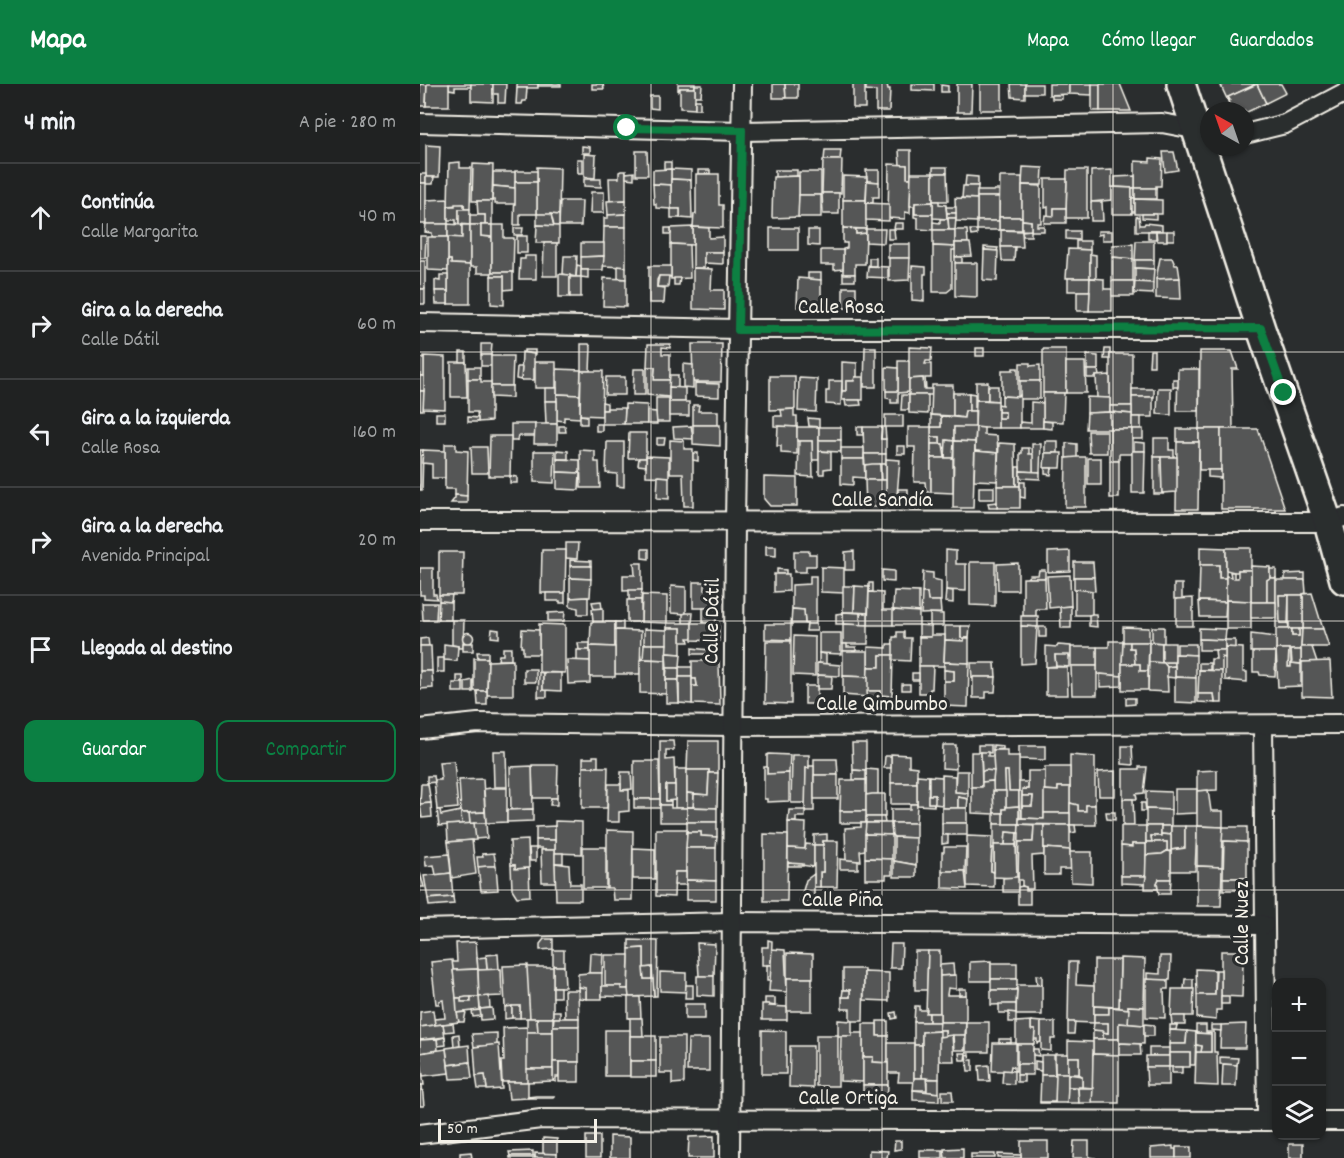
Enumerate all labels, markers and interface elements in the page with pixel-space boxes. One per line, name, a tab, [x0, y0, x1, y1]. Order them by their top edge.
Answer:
text: Mapa	[30, 22, 86, 62]
text: Mapa	[1027, 27, 1069, 57]
text: Cómo llegar	[1102, 27, 1196, 57]
text: Guardados	[1229, 27, 1314, 57]
north arrow	[1200, 102, 1254, 156]
text: 4 min	[24, 105, 75, 142]
text: A pie · 280 m	[299, 109, 396, 137]
route start	[613, 114, 639, 140]
text: Continúa	[81, 188, 154, 219]
icon: ahead	[24, 201, 57, 234]
text: 40 m	[358, 203, 396, 231]
text: Calle Margarita	[81, 219, 198, 247]
street label: Calle Rosa	[798, 293, 885, 324]
text: Gira a la derecha	[81, 296, 223, 327]
icon: right	[24, 309, 57, 342]
text: 60 m	[357, 311, 396, 339]
text: Calle Dátil	[81, 327, 159, 355]
route end	[1270, 379, 1296, 405]
text: Gira a la izquierda	[81, 404, 230, 435]
icon: left	[24, 417, 57, 450]
text: 160 m	[353, 419, 396, 447]
text: Calle Rosa	[81, 435, 160, 463]
street label: Calle Sandía	[831, 486, 933, 517]
text: Gira a la derecha	[81, 512, 223, 543]
icon: right	[24, 525, 57, 558]
text: 20 m	[358, 527, 396, 555]
text: Avenida Principal	[81, 543, 210, 571]
street label: Calle Dátil	[697, 578, 730, 664]
icon: arrive	[24, 633, 57, 666]
text: Llegada al destino	[81, 634, 233, 665]
street label: Calle Qimbumbo	[816, 690, 948, 721]
button: Guardar	[24, 720, 204, 782]
button: Compartir	[216, 720, 396, 782]
street label: Calle Nuez	[1228, 880, 1259, 965]
street label: Calle Piña	[802, 886, 883, 917]
map controls	[1272, 978, 1326, 1140]
button: +	[1272, 978, 1326, 1032]
button: −	[1272, 1032, 1326, 1086]
street label: Calle Ortiga	[798, 1084, 898, 1115]
button: layers	[1272, 1086, 1326, 1140]
scale bar	[438, 1116, 597, 1144]
text: 50 m	[447, 1118, 478, 1141]

